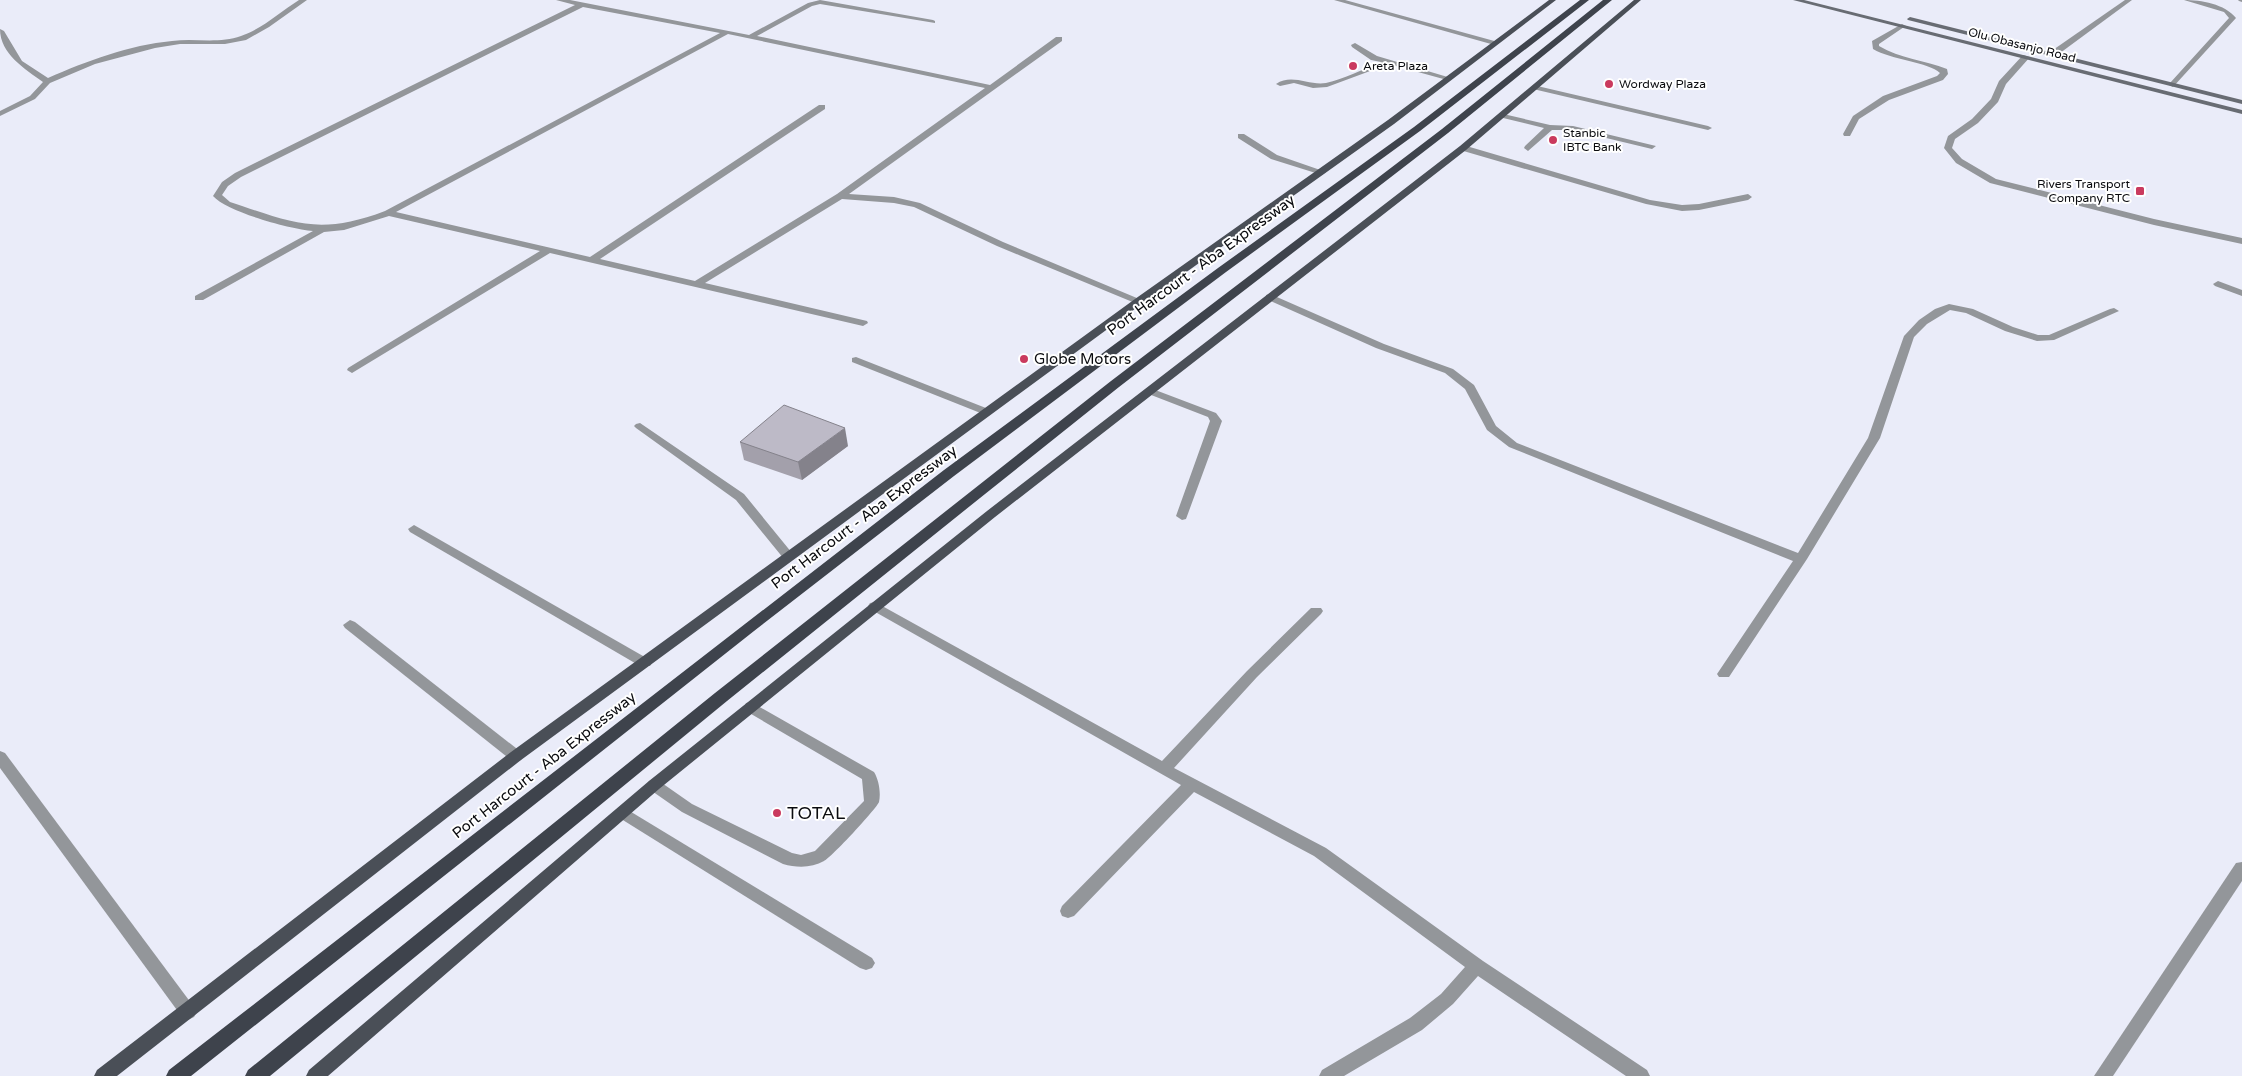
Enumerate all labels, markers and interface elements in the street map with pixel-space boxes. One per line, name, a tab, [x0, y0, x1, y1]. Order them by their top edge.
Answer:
street label: Olu Obasanjo Road	[1967, 25, 2077, 65]
place label: Areta Plaza	[1363, 59, 1428, 73]
marker: Areta Plaza	[1347, 60, 1359, 72]
place label: Wordway Plaza	[1619, 77, 1706, 91]
marker: Wordway Plaza	[1603, 78, 1615, 90]
place label: Stanbic IBTC Bank	[1563, 126, 1622, 154]
marker: Stanbic IBTC Bank	[1547, 134, 1559, 146]
place label: Rivers Transport Company RTC	[2037, 177, 2130, 205]
marker: Rivers Transport Company RTC	[2134, 185, 2146, 197]
street label: Port Harcourt - Aba Expressway	[1104, 191, 1298, 339]
place label: Globe Motors	[1034, 350, 1131, 368]
marker: Globe Motors	[1018, 353, 1030, 365]
street label: Port Harcourt - Aba Expressway	[768, 441, 960, 593]
street label: Port Harcourt - Aba Expressway	[449, 688, 639, 842]
place label: TOTAL	[787, 802, 846, 824]
marker: TOTAL	[771, 807, 783, 819]

